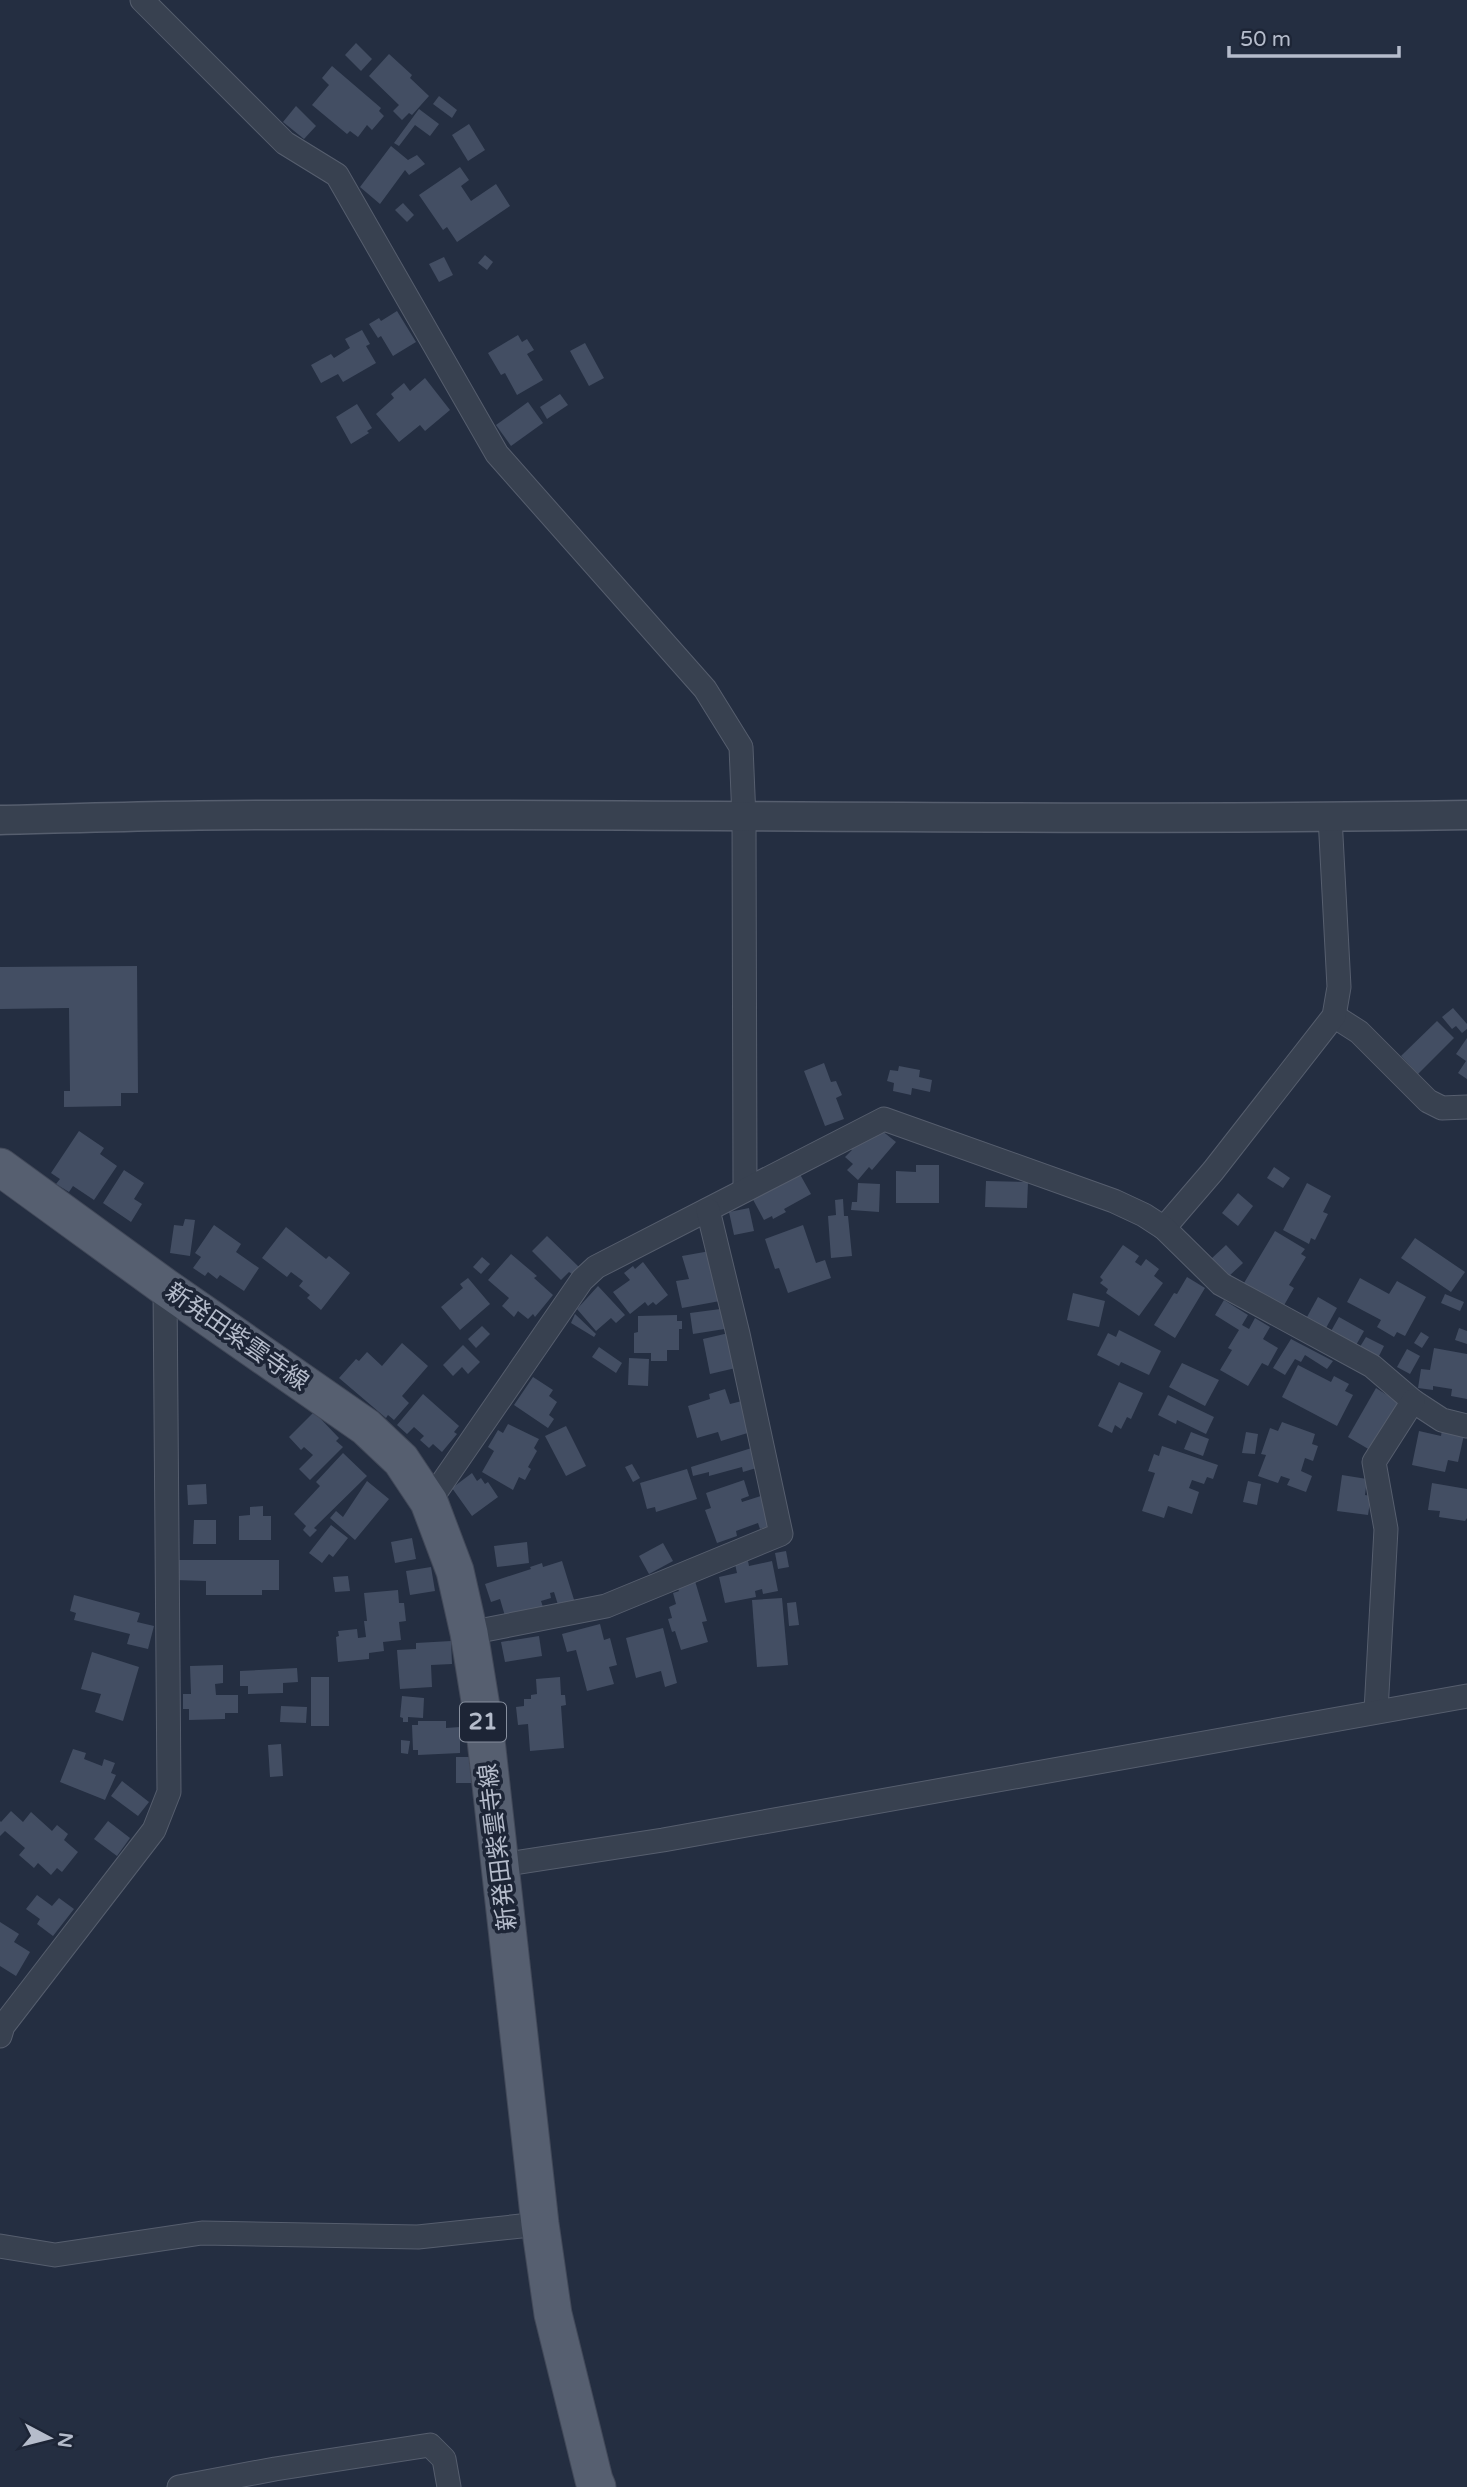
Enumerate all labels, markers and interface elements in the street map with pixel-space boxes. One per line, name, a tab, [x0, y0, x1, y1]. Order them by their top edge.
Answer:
scale bar	[1229, 14, 1399, 58]
text: 50 m	[1240, 27, 1291, 52]
street label: 新発田紫雲寺線	[160, 1277, 314, 1397]
road number: 21	[460, 1702, 506, 1742]
street label: 新発田紫雲寺線	[473, 1762, 523, 1932]
north arrow	[14, 2403, 84, 2473]
text: N	[53, 2431, 77, 2449]

